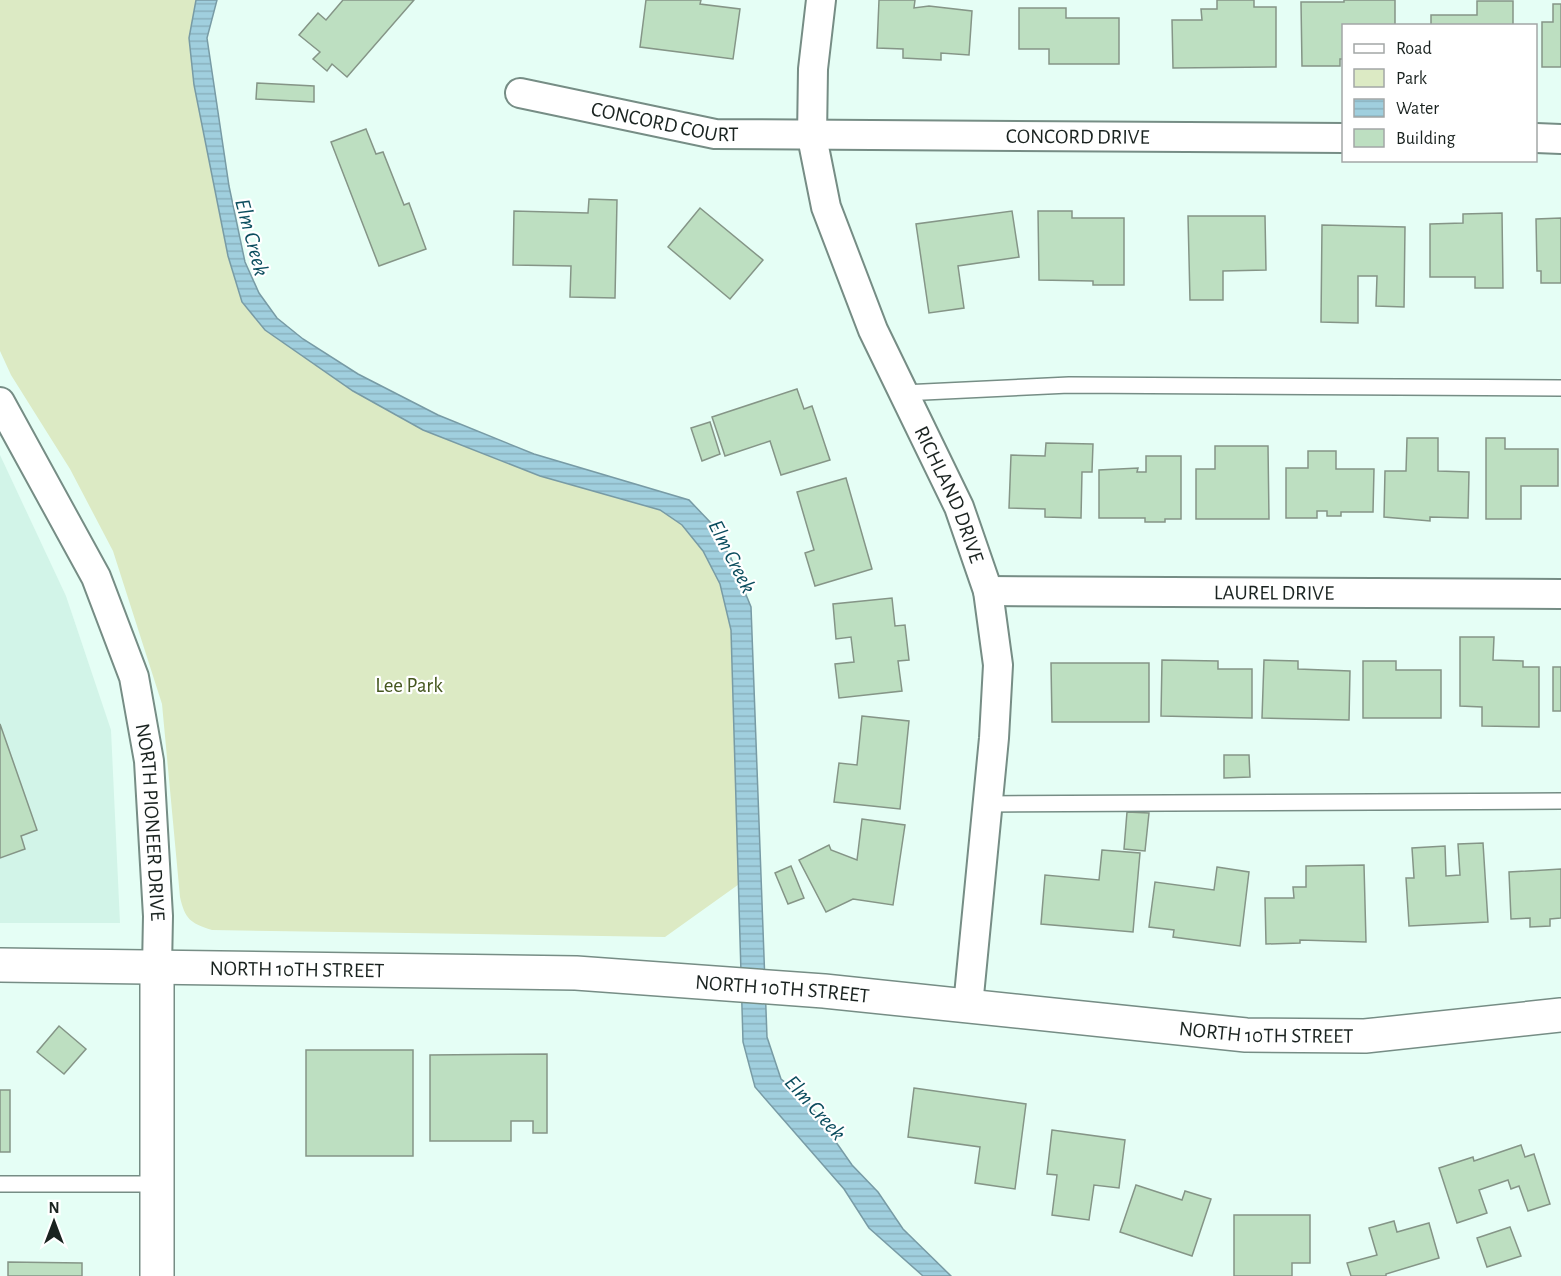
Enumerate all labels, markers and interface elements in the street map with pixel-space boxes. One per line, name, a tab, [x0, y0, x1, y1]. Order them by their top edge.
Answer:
legend	[1342, 24, 1537, 162]
text: Road	[1396, 40, 1432, 58]
text: Park	[1396, 70, 1428, 88]
street label: CONCORD COURT	[589, 98, 739, 145]
text: Water	[1396, 100, 1439, 118]
street label: CONCORD DRIVE	[1006, 126, 1150, 148]
text: Building	[1396, 130, 1456, 148]
water label: Elm Creek	[231, 196, 273, 278]
street label: RICHLAND DRIVE	[910, 423, 987, 566]
water label: Elm Creek	[704, 516, 760, 597]
street label: LAUREL DRIVE	[1214, 582, 1334, 604]
park label: Lee Park	[375, 675, 443, 696]
street label: NORTH PIONEER DRIVE	[131, 722, 168, 922]
street label: NORTH 10TH STREET	[209, 958, 385, 981]
street label: NORTH 10TH STREET	[694, 972, 871, 1007]
street label: NORTH 10TH STREET	[1178, 1018, 1354, 1047]
water label: Elm Creek	[781, 1071, 850, 1144]
north arrow	[24, 1192, 84, 1252]
text: N	[48, 1200, 60, 1216]

